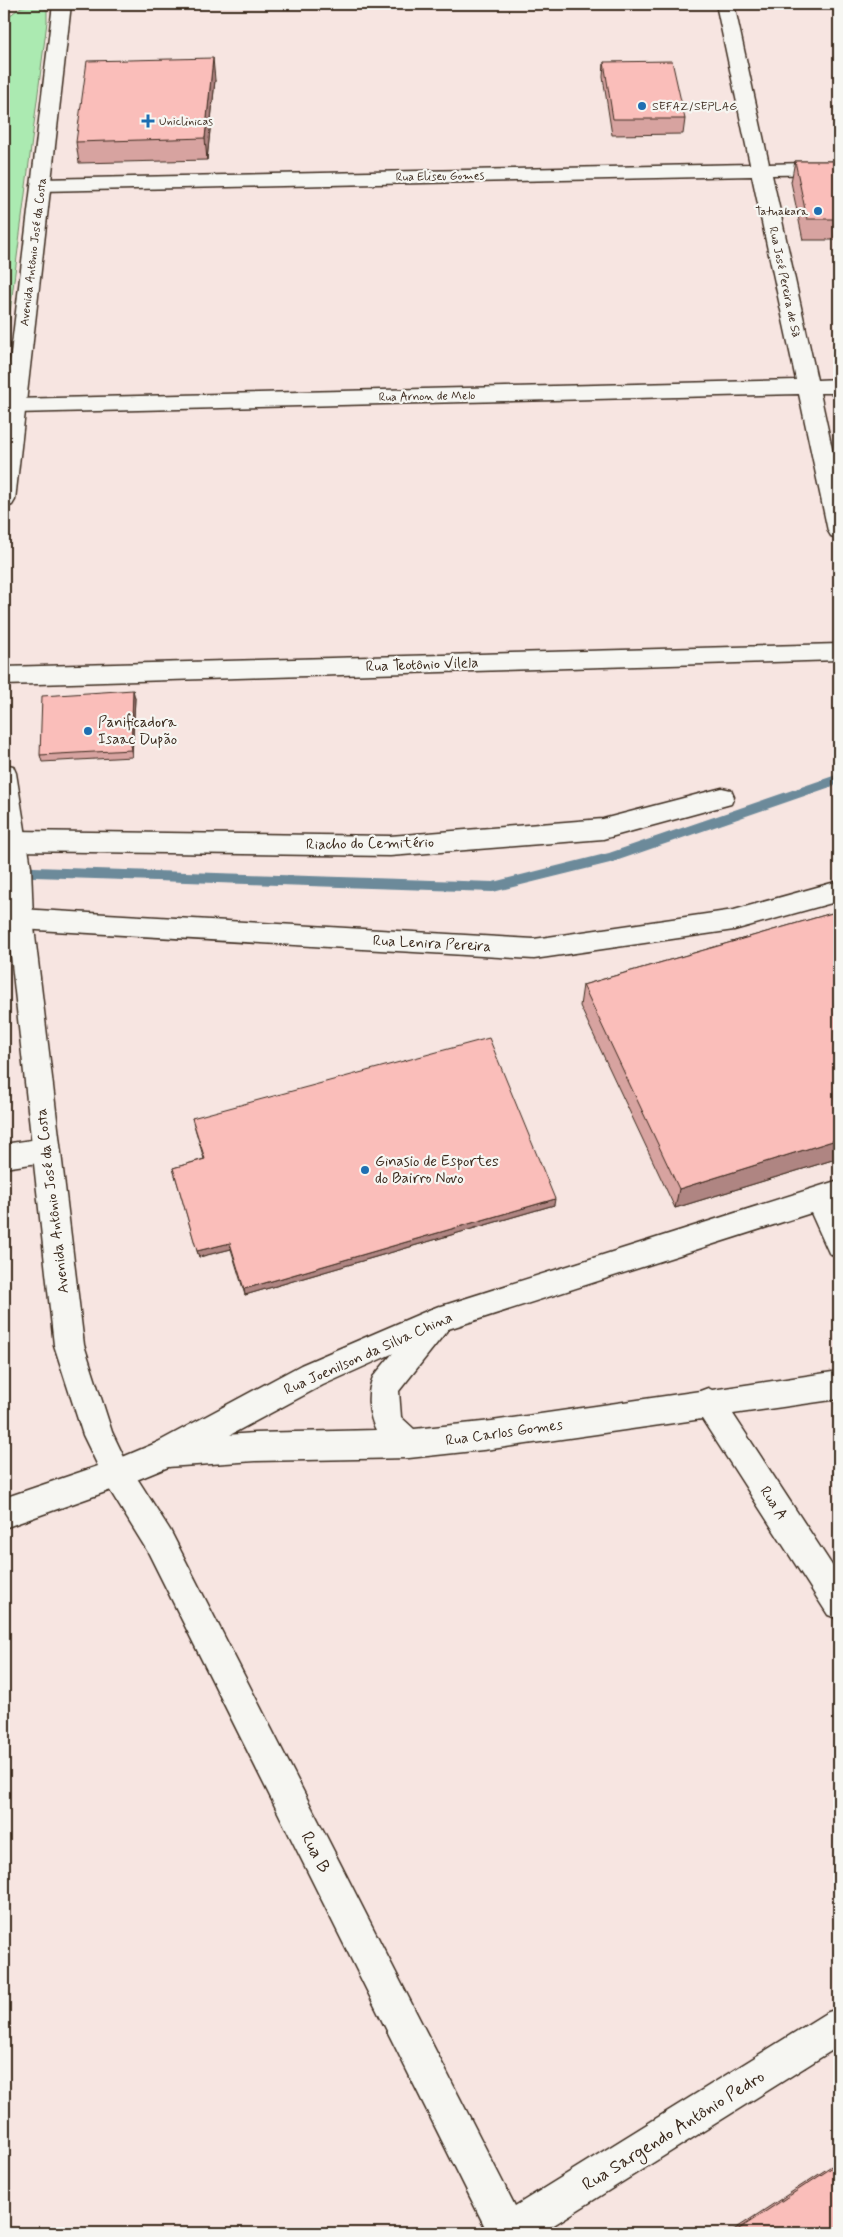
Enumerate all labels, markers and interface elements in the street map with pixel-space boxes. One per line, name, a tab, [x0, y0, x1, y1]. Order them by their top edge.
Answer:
place label: SEFAZ/SEPLAG	[652, 99, 737, 115]
marker: SEFAZ/SEPLAG	[636, 100, 648, 112]
marker: Uniclinicas	[141, 114, 155, 128]
place label: Uniclinicas	[159, 114, 213, 130]
street label: Rua Eliseu Gomes	[396, 168, 485, 186]
street label: Avenida Antônio José da Costa	[17, 177, 51, 327]
place label: Tatuakara	[755, 204, 809, 220]
marker: Tatuakara	[812, 205, 824, 217]
street label: Rua José Pereira de Sà	[764, 225, 804, 339]
street label: Rua Arnon de Melo	[379, 388, 476, 406]
street label: Rua Teotônio Vilela	[365, 653, 479, 677]
place label: Panificadora Isaac Dupão	[98, 713, 178, 750]
marker: Panificadora Isaac Dupão	[82, 725, 94, 737]
street label: Riacho do Cemitério	[306, 833, 434, 855]
street label: Rua Lenira Pereira	[372, 931, 492, 957]
street label: Avenida Antônio José da Costa	[32, 1107, 74, 1295]
place label: Ginasio de Esportes do Bairro Novo	[375, 1152, 499, 1189]
marker: Ginasio de Esportes do Bairro Novo	[359, 1164, 371, 1176]
street label: Rua Joenilson da Silva China	[281, 1308, 456, 1400]
street label: Rua Carlos Gomes	[444, 1415, 564, 1451]
street label: Rua A	[755, 1483, 792, 1524]
street label: Rua B	[295, 1828, 336, 1877]
street label: Rua Sargendo Antônio Pedro	[578, 2065, 770, 2198]

